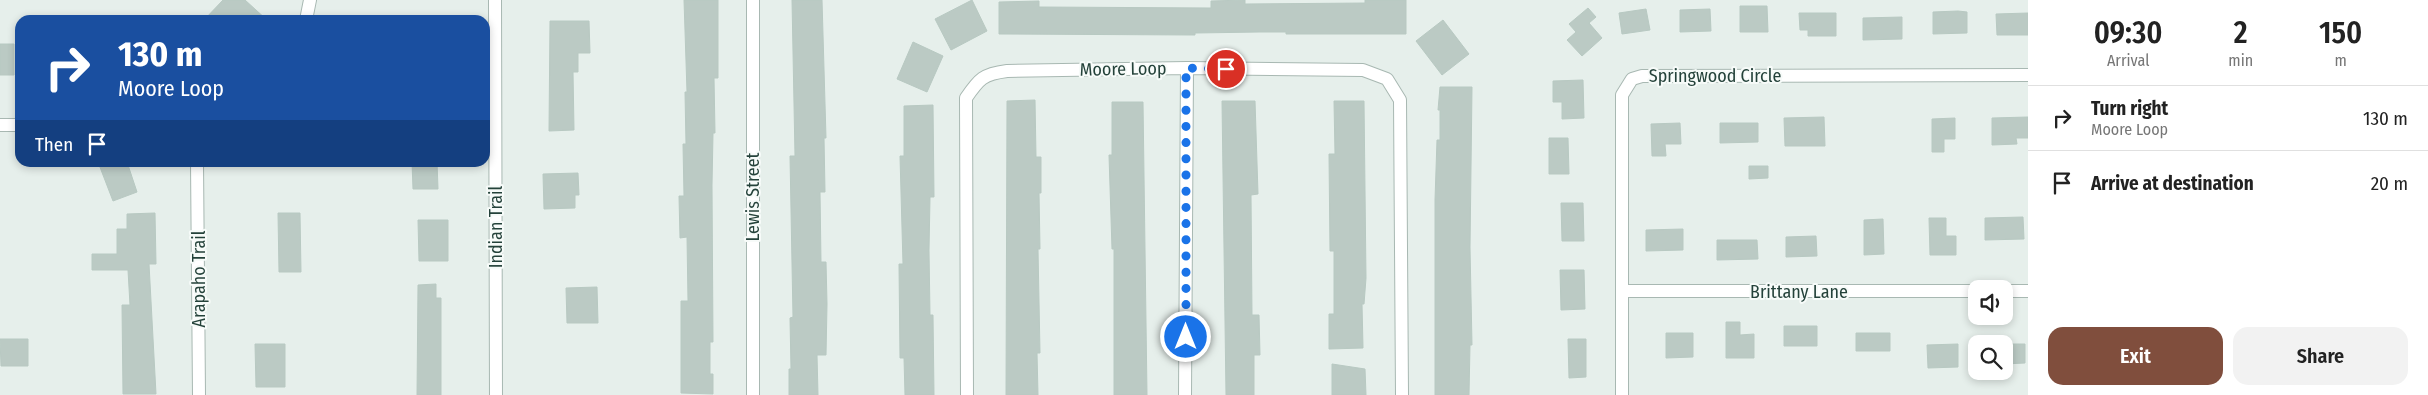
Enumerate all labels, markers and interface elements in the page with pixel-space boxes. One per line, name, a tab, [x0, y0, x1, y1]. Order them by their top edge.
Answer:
text: 09:30	[2094, 15, 2162, 51]
text: 2	[2234, 15, 2248, 51]
text: 150	[2319, 15, 2362, 51]
text: 130 m	[118, 33, 202, 75]
icon: right	[35, 35, 100, 100]
pin	[1205, 48, 1247, 90]
text: Arrival	[2107, 51, 2149, 70]
text: min	[2228, 51, 2253, 70]
text: m	[2334, 51, 2347, 70]
icon: arrive	[1212, 55, 1240, 83]
street label: Moore Loop	[1079, 57, 1167, 81]
street label: Springwood Circle	[1649, 65, 1781, 87]
text: Moore Loop	[118, 75, 224, 102]
text: Turn right	[2091, 97, 2168, 120]
icon: right	[2048, 104, 2076, 132]
text: 130 m	[2363, 107, 2408, 130]
text: Moore Loop	[2091, 120, 2168, 139]
icon: arrive	[83, 130, 111, 158]
text: Then	[35, 133, 73, 156]
street label: Lewis Street	[742, 152, 764, 241]
icon: arrive	[2048, 169, 2076, 197]
text: Arrive at destination	[2091, 172, 2254, 195]
text: 20 m	[2371, 172, 2408, 195]
street label: Indian Trail	[485, 185, 507, 268]
street label: Arapaho Trail	[188, 230, 210, 328]
map controls	[1968, 280, 2013, 380]
button: sound	[1968, 280, 2013, 325]
street label: Brittany Lane	[1750, 281, 1848, 303]
position arrow	[1159, 310, 1211, 362]
button: Exit	[2048, 327, 2223, 385]
button: Share	[2233, 327, 2408, 385]
button: search	[1968, 335, 2013, 380]

